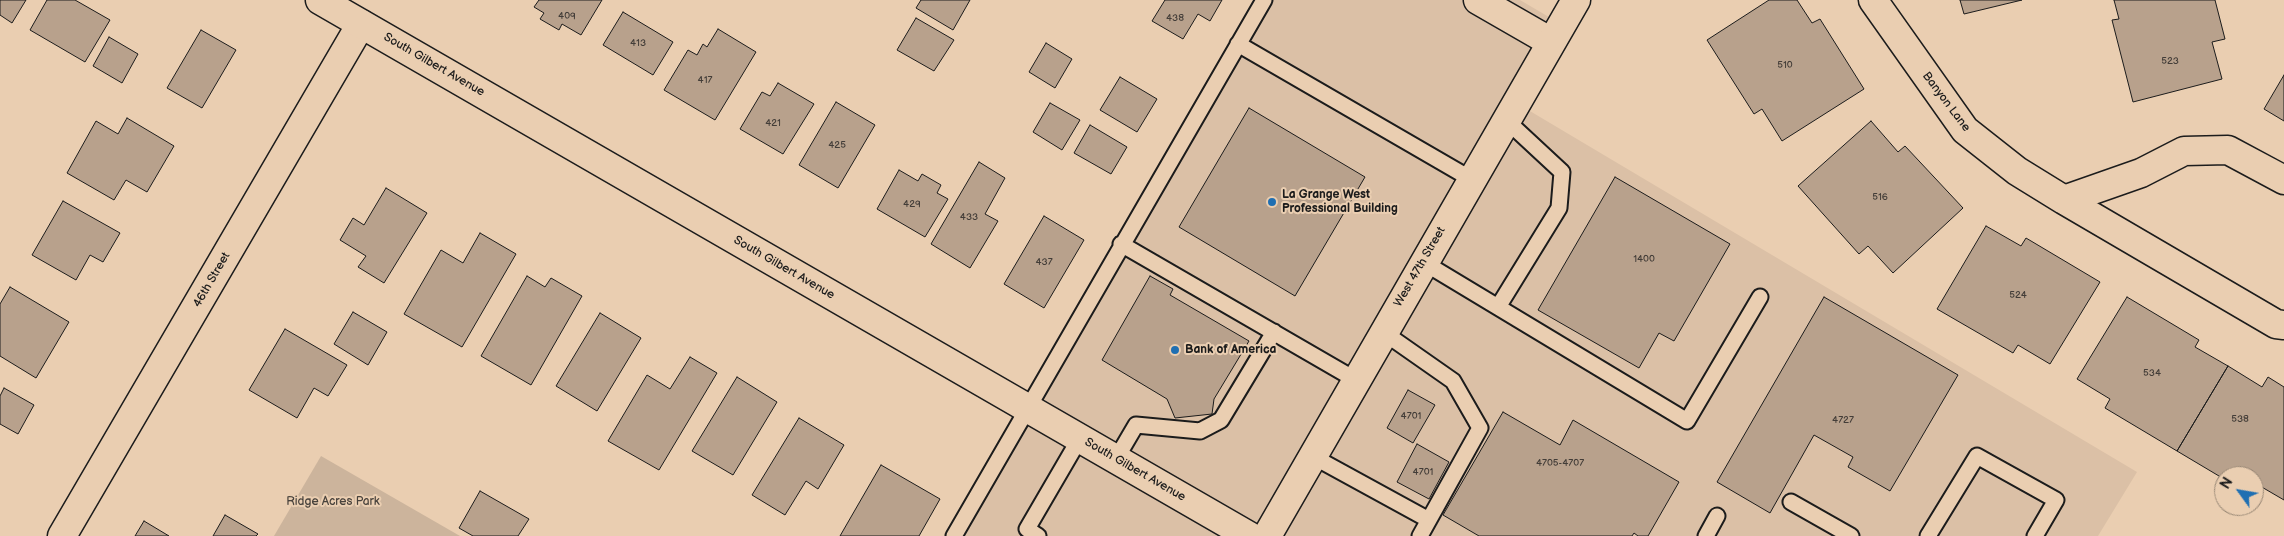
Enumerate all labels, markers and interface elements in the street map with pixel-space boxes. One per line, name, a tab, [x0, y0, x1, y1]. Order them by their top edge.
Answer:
house number: 409	[558, 10, 576, 22]
house number: 438	[1166, 12, 1184, 24]
street label: South Gilbert Avenue	[381, 30, 487, 100]
house number: 413	[630, 37, 646, 49]
house number: 523	[2161, 55, 2179, 67]
house number: 510	[1777, 59, 1793, 71]
street label: Banyon Lane	[1919, 69, 1973, 135]
house number: 417	[698, 74, 712, 86]
house number: 421	[765, 117, 781, 129]
house number: 425	[828, 139, 846, 151]
place label: La Grange West Professional Building	[1282, 188, 1398, 216]
house number: 516	[1872, 191, 1888, 203]
marker: La Grange West Professional Building	[1266, 196, 1278, 208]
house number: 429	[903, 198, 921, 210]
house number: 433	[960, 211, 978, 223]
street label: West 47th Street	[1391, 224, 1449, 310]
street label: South Gilbert Avenue	[731, 233, 837, 303]
street label: 46th Street	[190, 250, 234, 310]
house number: 1400	[1633, 253, 1655, 265]
house number: 437	[1035, 256, 1053, 268]
house number: 524	[2009, 289, 2027, 301]
place label: Bank of America	[1185, 343, 1276, 357]
marker: Bank of America	[1169, 344, 1181, 356]
house number: 534	[2143, 367, 2161, 379]
house number: 4701	[1401, 410, 1421, 422]
house number: 538	[2231, 413, 2249, 425]
house number: 4727	[1832, 414, 1854, 426]
street label: South Gilbert Avenue	[1082, 435, 1188, 505]
house number: 4705-4707	[1536, 457, 1584, 469]
house number: 4701	[1413, 466, 1433, 478]
north arrow	[2214, 466, 2264, 516]
text: N	[2217, 474, 2237, 492]
park label: Ridge Acres Park	[286, 495, 380, 509]

